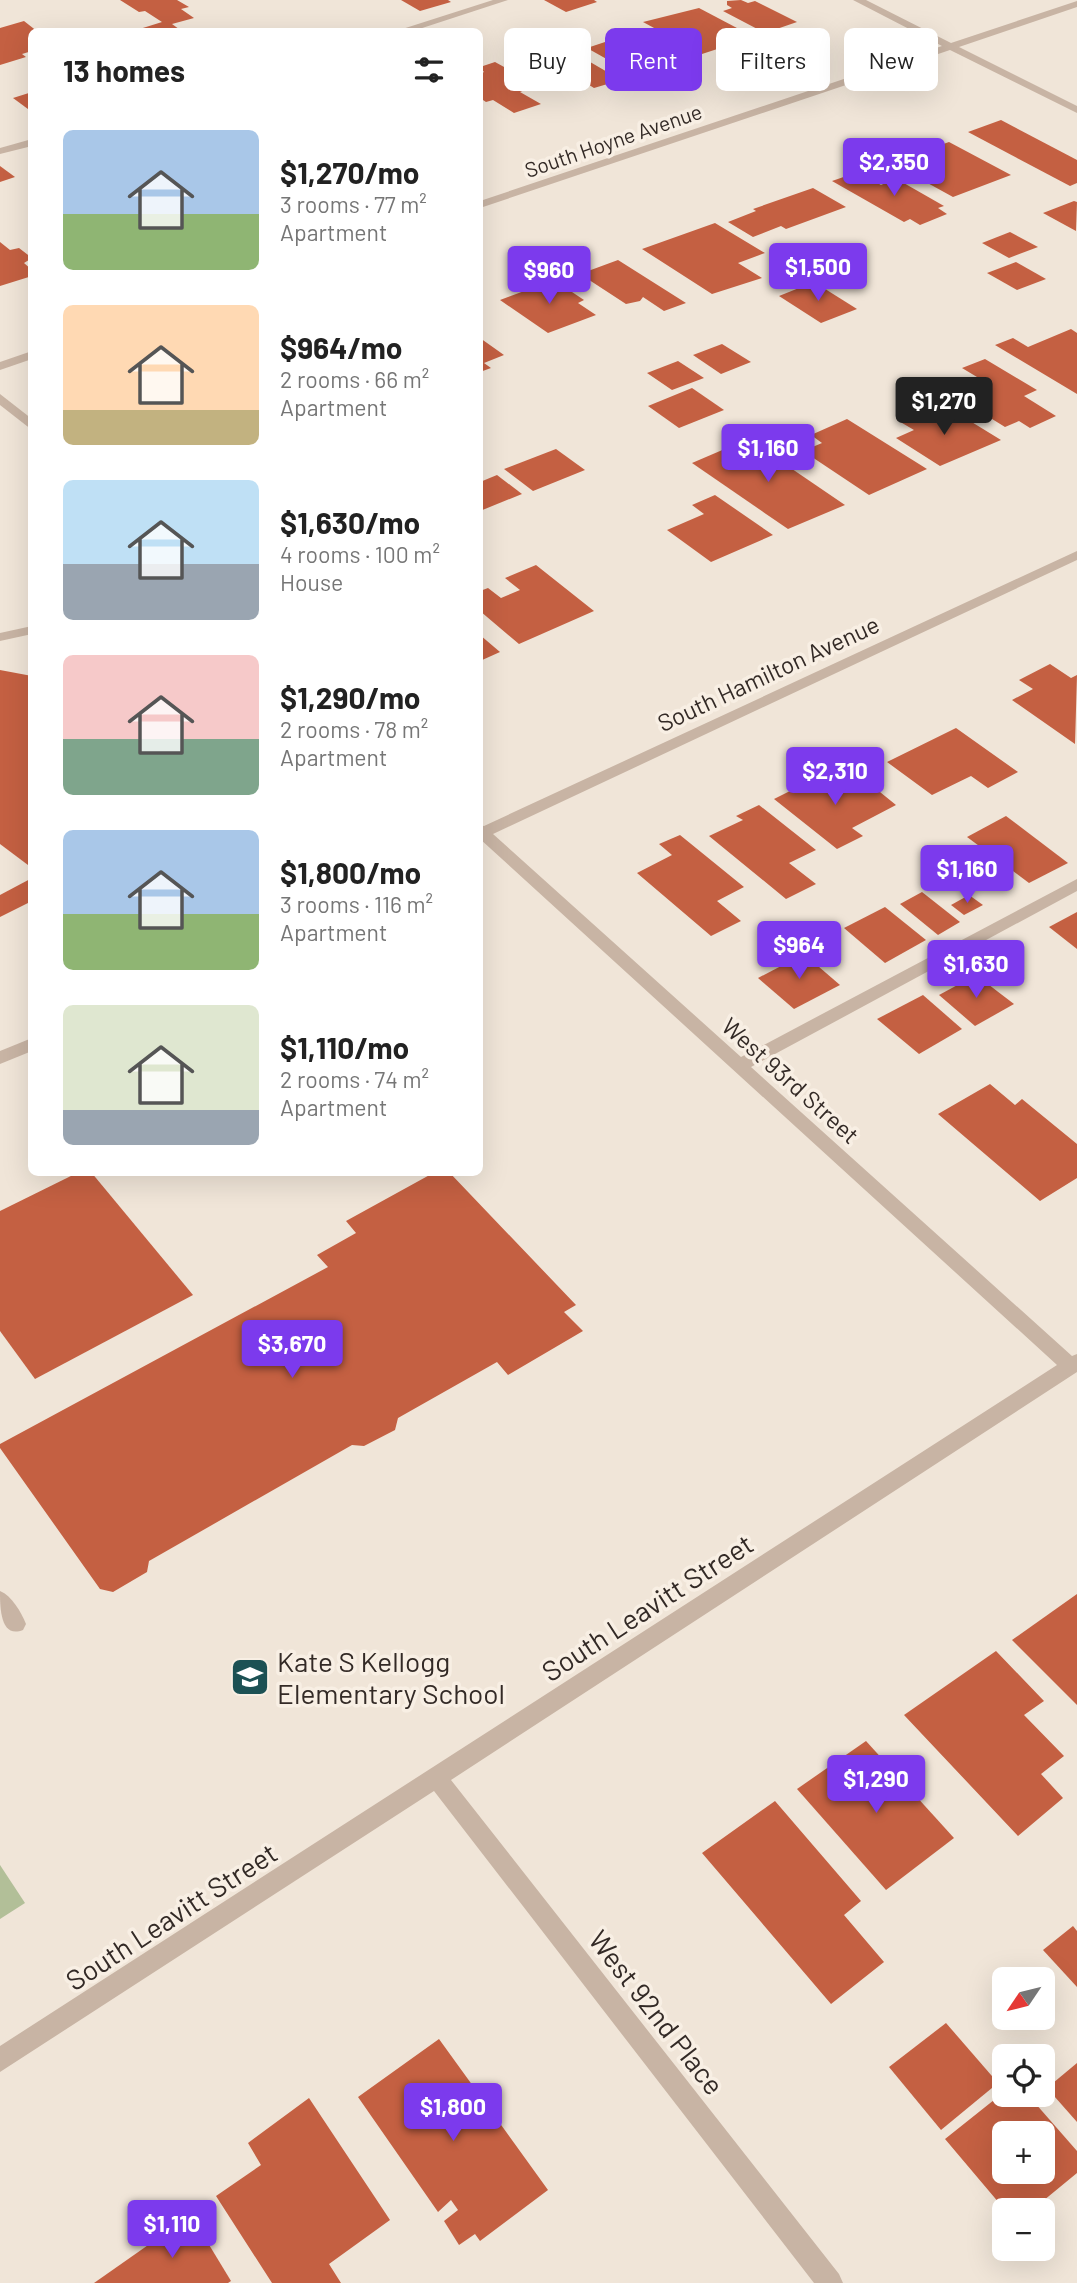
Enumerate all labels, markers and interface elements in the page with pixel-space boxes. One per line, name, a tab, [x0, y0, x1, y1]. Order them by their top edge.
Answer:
chip: Buy	[504, 28, 591, 91]
chip: Rent	[605, 28, 702, 91]
chip: Filters	[716, 28, 830, 91]
chip: New	[844, 28, 938, 91]
icon: filters	[410, 51, 448, 89]
text: 13 homes	[63, 52, 185, 88]
street label: South Hoyne Avenue	[521, 98, 705, 182]
pin: $2,350	[837, 138, 951, 198]
text: $2,350	[859, 147, 929, 175]
text: $1,270/mo	[280, 154, 420, 190]
icon: home	[119, 158, 203, 242]
text: 3 rooms · 77 m²	[280, 190, 427, 218]
text: Apartment	[280, 218, 387, 246]
pin: $1,500	[761, 244, 875, 303]
pin: $960	[508, 246, 590, 306]
text: $1,500	[785, 252, 851, 280]
text: $960	[524, 255, 574, 283]
text: $964/mo	[280, 329, 402, 365]
icon: home	[119, 333, 203, 417]
text: 2 rooms · 66 m²	[280, 365, 429, 393]
pin: $1,270	[887, 378, 1001, 437]
text: $1,270	[912, 386, 976, 414]
text: Apartment	[280, 393, 387, 421]
pin: $1,160	[711, 424, 825, 484]
text: $1,160	[738, 433, 799, 461]
text: $1,630/mo	[280, 504, 420, 540]
icon: home	[119, 508, 203, 592]
text: 4 rooms · 100 m²	[280, 540, 440, 568]
text: House	[280, 568, 343, 596]
street label: South Hamilton Avenue	[653, 609, 883, 737]
text: $1,290/mo	[280, 679, 421, 715]
icon: home	[119, 683, 203, 767]
text: 2 rooms · 78 m²	[280, 715, 428, 743]
text: Apartment	[280, 743, 387, 771]
pin: $2,310	[778, 748, 892, 807]
text: $2,310	[802, 756, 868, 784]
pin: $1,160	[910, 846, 1024, 905]
text: $1,800/mo	[280, 854, 421, 890]
text: $1,160	[937, 854, 998, 882]
icon: home	[119, 858, 203, 942]
text: 3 rooms · 116 m²	[280, 890, 433, 918]
text: Apartment	[280, 918, 387, 946]
pin: $964	[758, 922, 840, 981]
text: $964	[773, 930, 825, 958]
pin: $1,630	[919, 940, 1033, 1000]
text: $1,630	[943, 949, 1009, 977]
street label: West 93rd Street	[716, 1011, 866, 1149]
text: $1,110/mo	[280, 1029, 409, 1065]
icon: home	[119, 1033, 203, 1117]
text: 2 rooms · 74 m²	[280, 1065, 429, 1093]
text: Apartment	[280, 1093, 387, 1121]
pin: $3,670	[235, 1320, 349, 1380]
text: $3,670	[258, 1329, 326, 1357]
street label: South Leavitt Street	[535, 1526, 759, 1688]
place label: Kate S Kellogg Elementary School	[277, 1644, 505, 1710]
school or university icon: Kate S Kellogg Elementary School	[229, 1656, 271, 1698]
pin: $1,290	[819, 1756, 933, 1815]
text: $1,290	[843, 1764, 909, 1792]
street label: South Leavitt Street	[59, 1835, 283, 1997]
street label: West 92nd Place	[582, 1923, 732, 2101]
north arrow	[992, 1967, 1055, 2030]
map controls	[992, 1967, 1055, 2261]
button: locate	[992, 2044, 1055, 2107]
pin: $1,800	[396, 2084, 510, 2143]
text: $1,800	[420, 2092, 486, 2120]
button: +	[992, 2121, 1055, 2184]
button: −	[992, 2198, 1055, 2261]
pin: $1,110	[115, 2200, 229, 2260]
text: $1,110	[144, 2209, 200, 2237]

